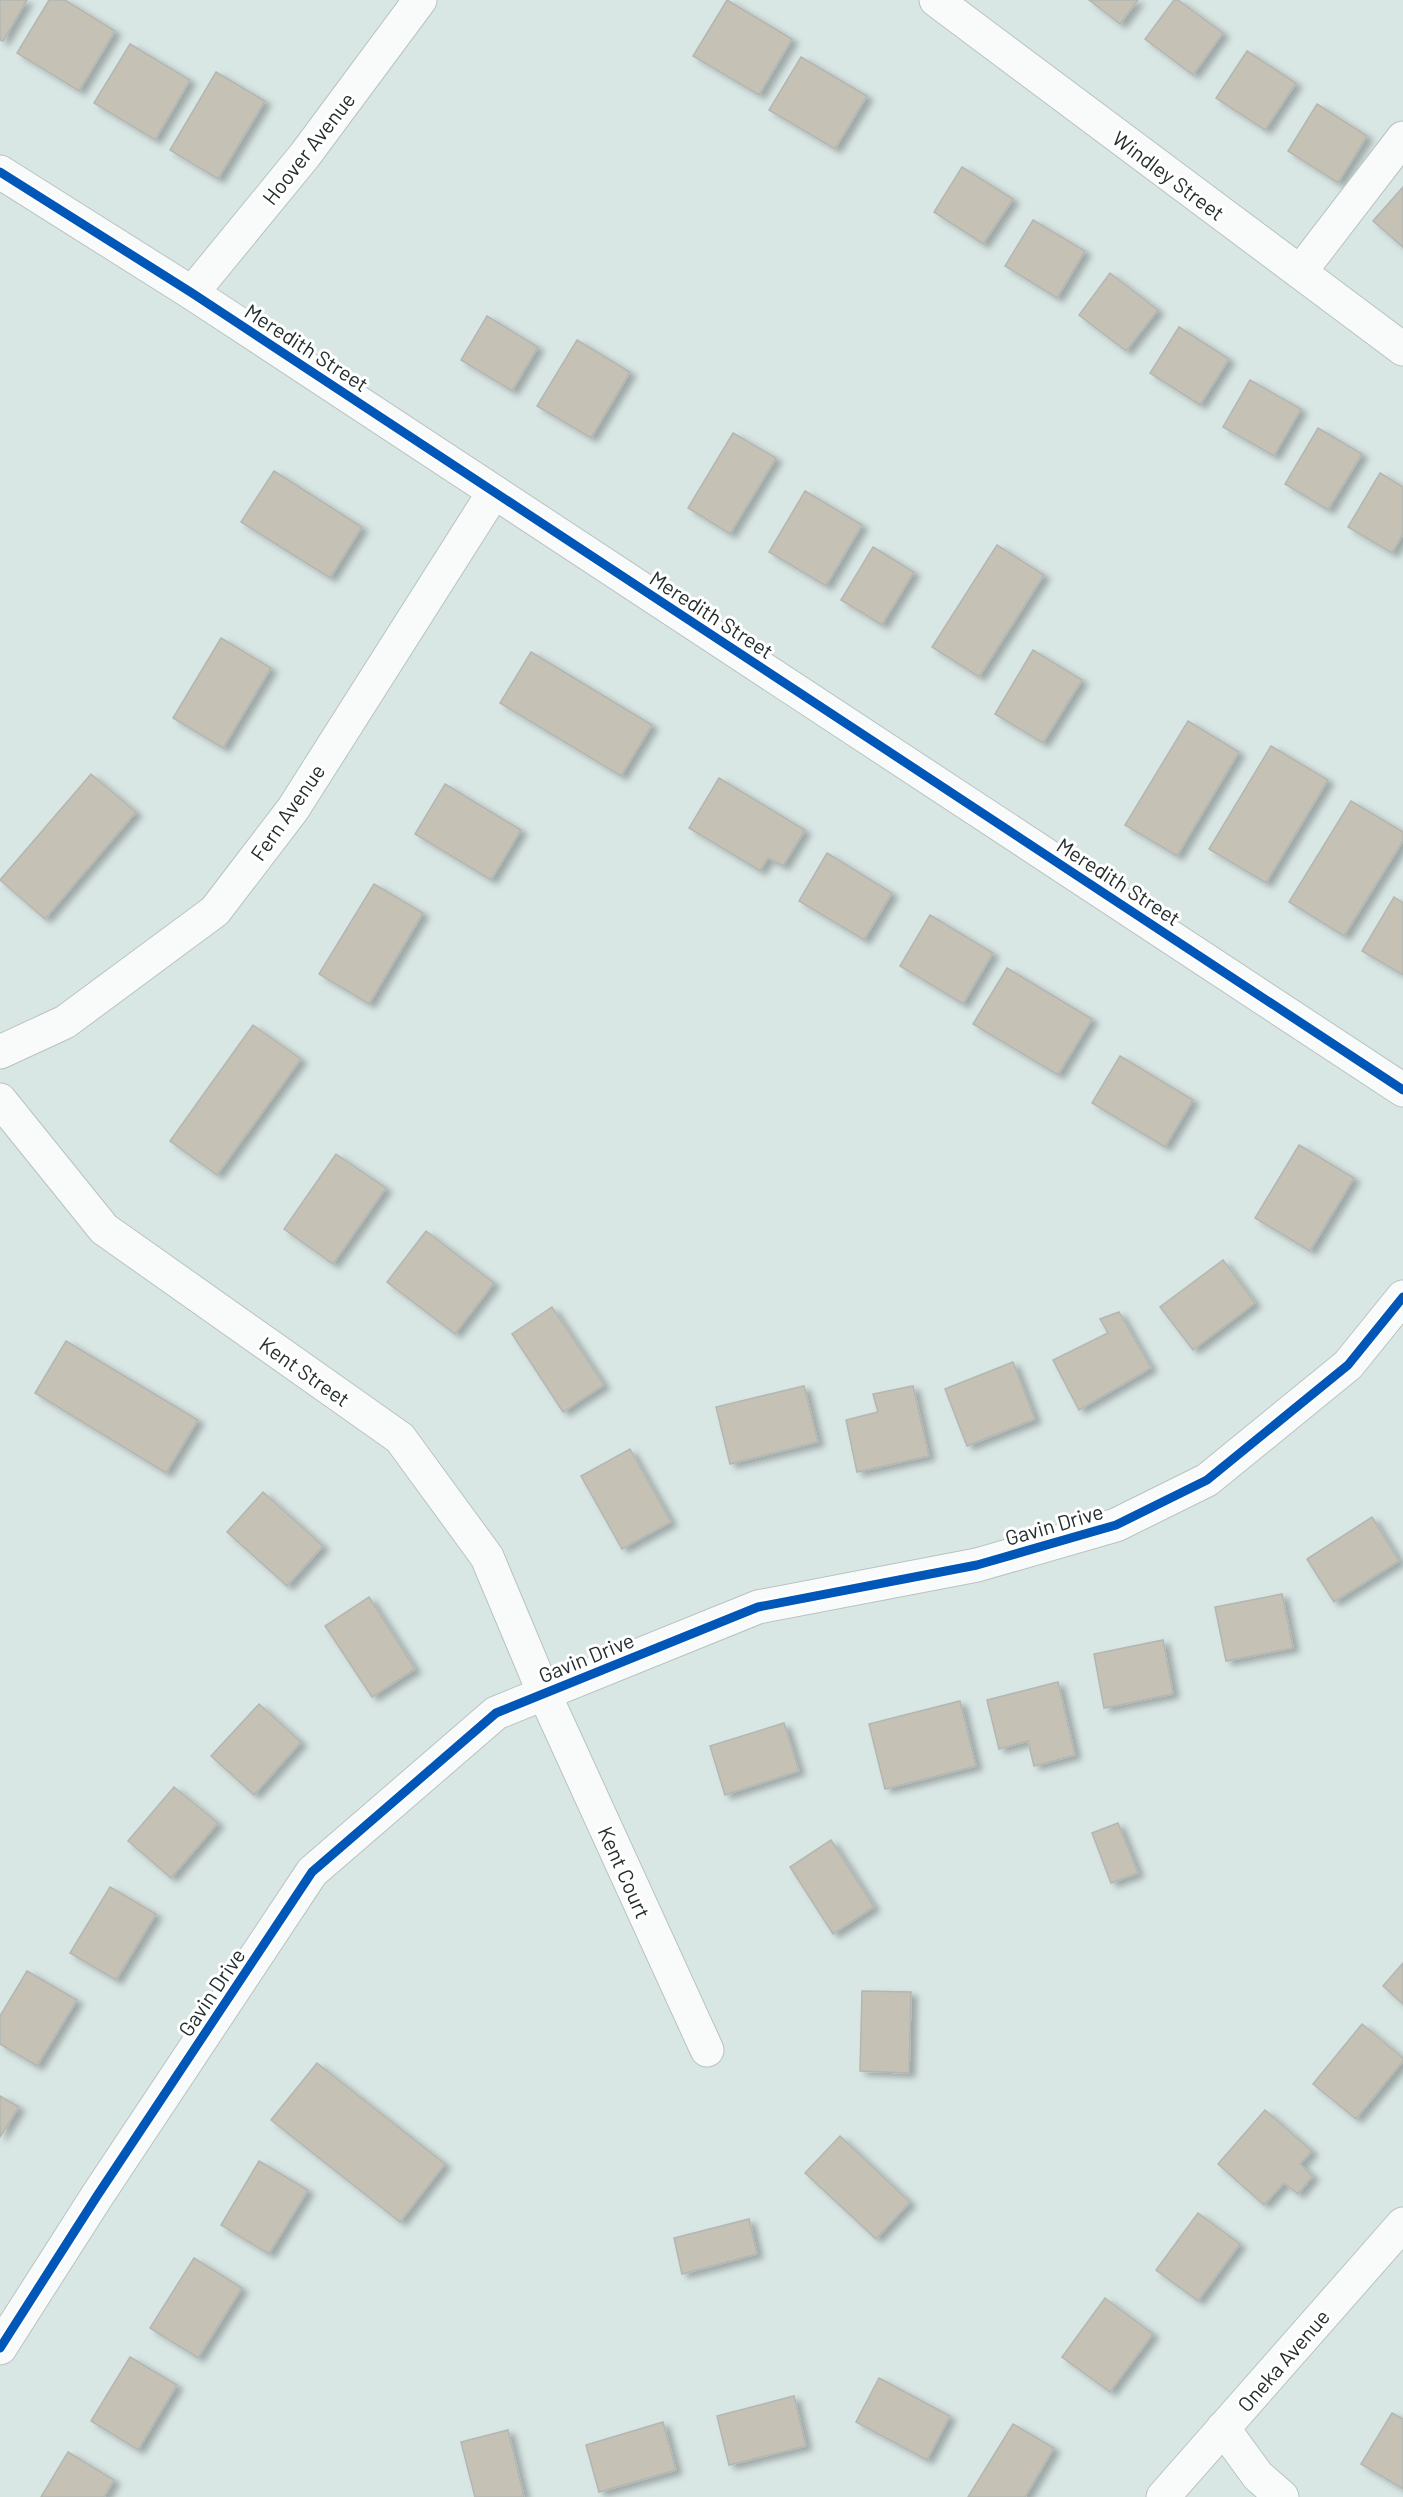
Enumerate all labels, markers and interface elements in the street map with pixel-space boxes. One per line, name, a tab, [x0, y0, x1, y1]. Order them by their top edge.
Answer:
street label: Hoover Avenue	[256, 87, 360, 209]
street label: Windley Street	[1108, 125, 1230, 225]
street label: Meredith Street	[241, 298, 373, 396]
street label: Meredith Street	[646, 565, 778, 663]
street label: Fern Avenue	[245, 759, 329, 865]
street label: Meredith Street	[1053, 832, 1185, 930]
street label: Kent Street	[255, 1331, 355, 1411]
street label: Gavin Drive	[1002, 1498, 1106, 1550]
street label: Gavin Drive	[535, 1626, 637, 1688]
street label: Kent Court	[594, 1822, 656, 1922]
street label: Gavin Drive	[172, 1943, 250, 2041]
street label: Oneka Avenue	[1232, 2304, 1334, 2416]

